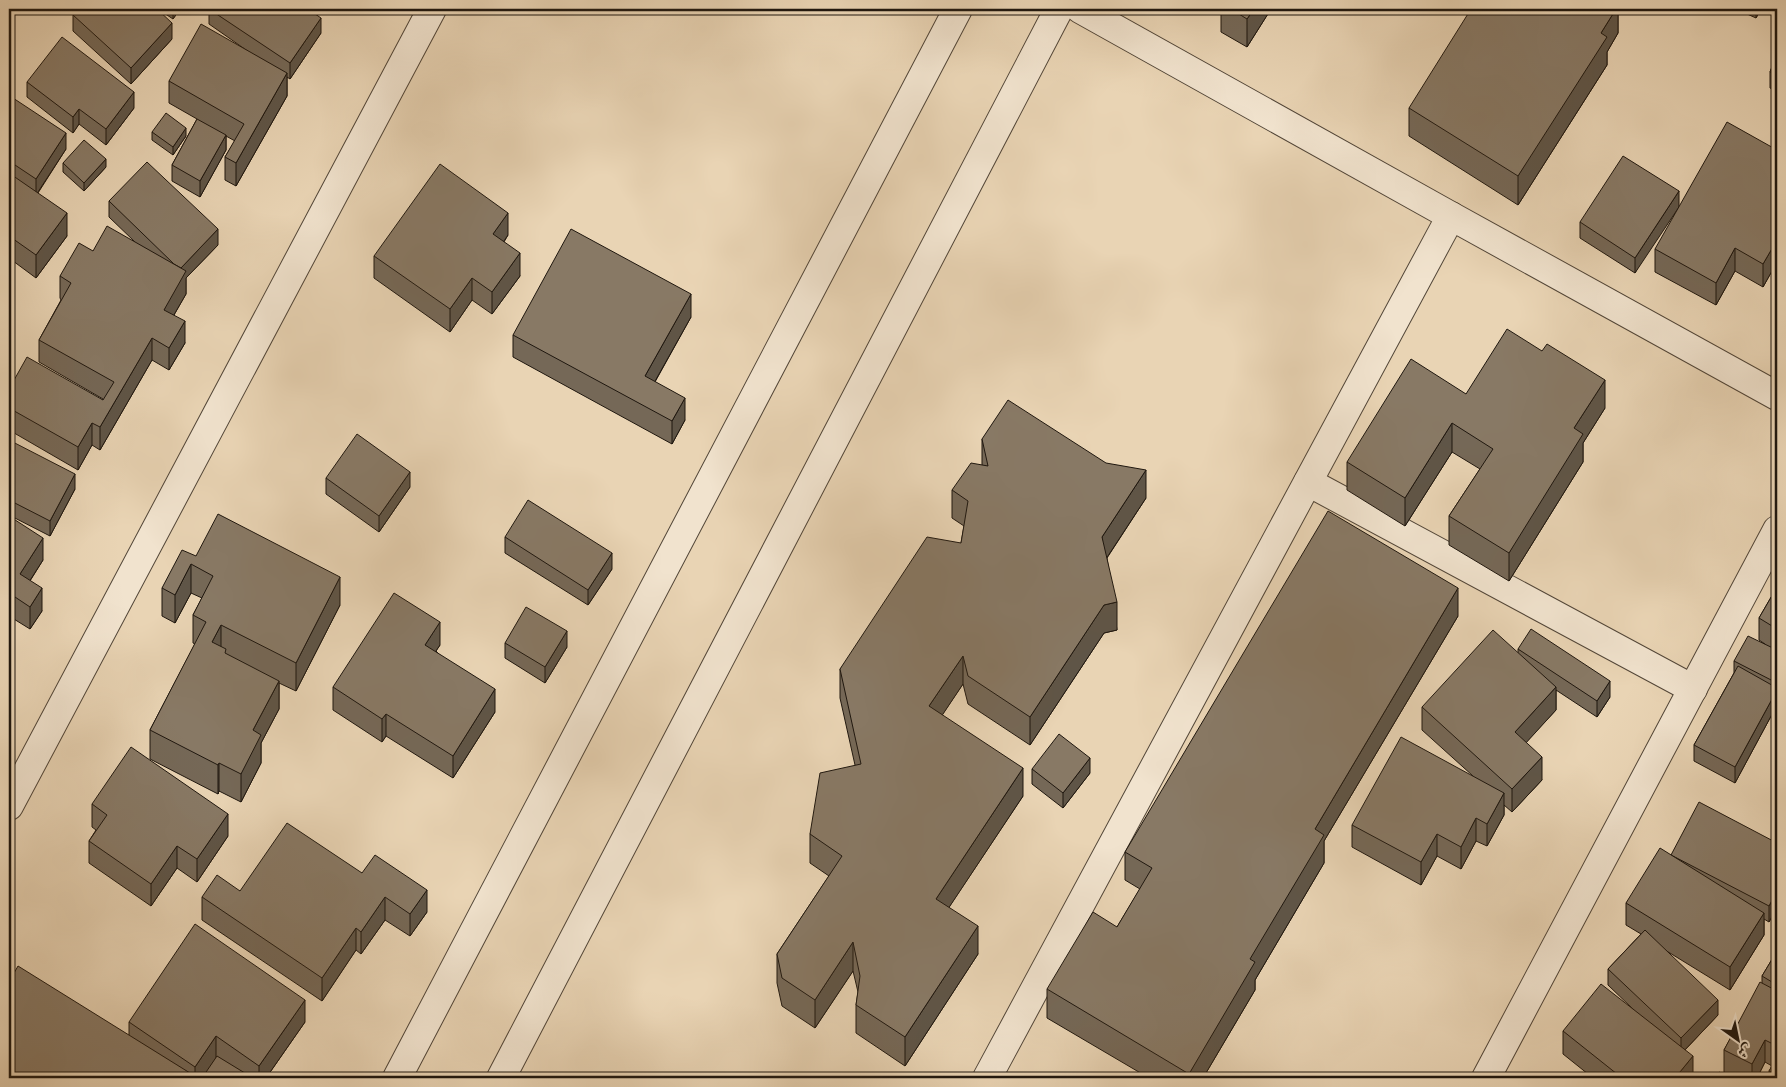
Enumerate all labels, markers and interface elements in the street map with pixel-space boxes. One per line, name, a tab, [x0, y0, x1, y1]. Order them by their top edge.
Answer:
north arrow	[1714, 1014, 1764, 1064]
text: ش	[1734, 1039, 1756, 1062]

